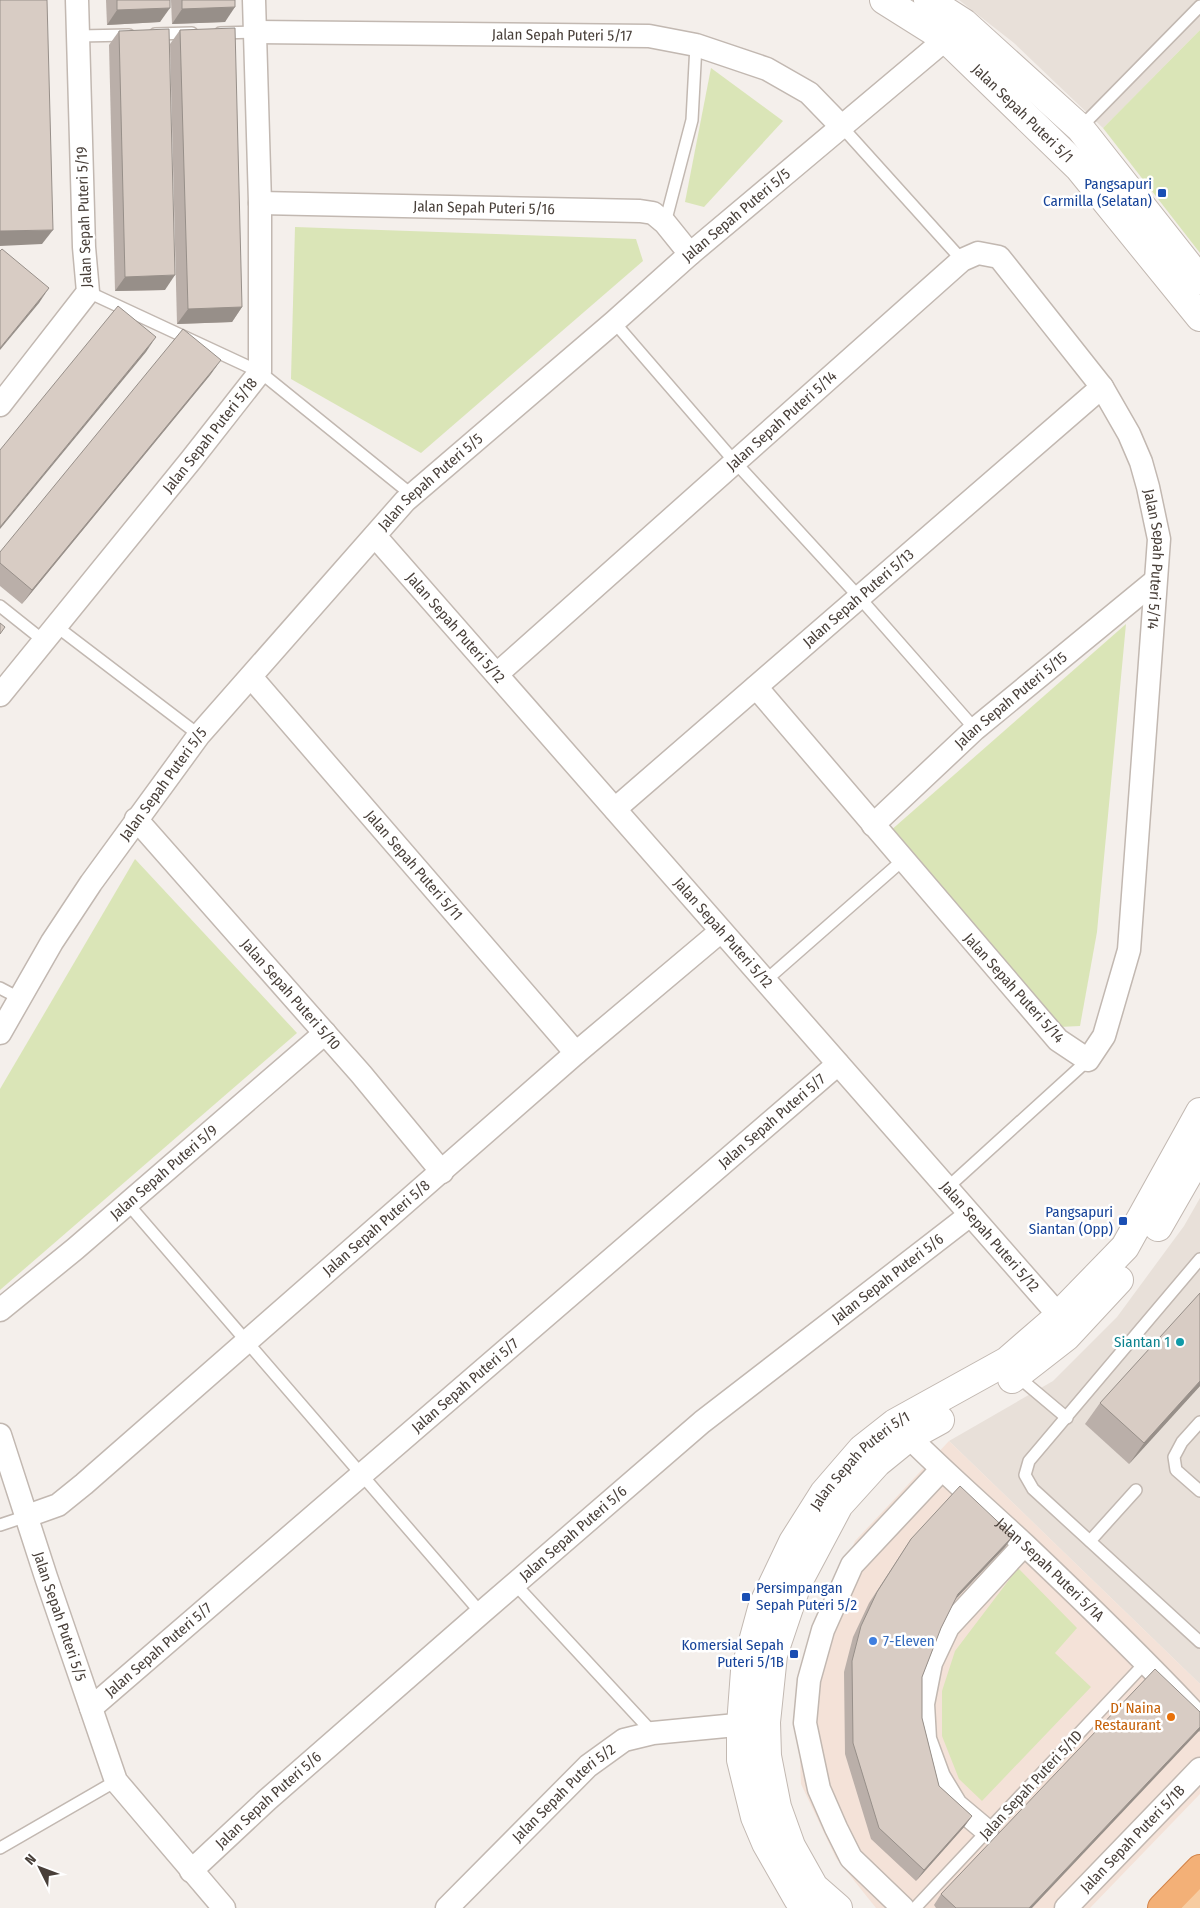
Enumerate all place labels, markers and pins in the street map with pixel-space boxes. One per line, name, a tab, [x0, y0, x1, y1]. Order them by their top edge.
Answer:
place label: Pangsapuri Carmilla (Selatan)	[1043, 175, 1152, 210]
marker: Pangsapuri Carmilla (Selatan)	[1156, 187, 1168, 199]
place label: Pangsapuri Siantan (Opp)	[1029, 1203, 1113, 1238]
marker: Pangsapuri Siantan (Opp)	[1117, 1215, 1129, 1227]
place label: Siantan 1	[1114, 1333, 1170, 1351]
marker: Siantan 1	[1174, 1336, 1186, 1348]
place label: Persimpangan Sepah Puteri 5/2	[756, 1579, 857, 1614]
marker: Persimpangan Sepah Puteri 5/2	[740, 1591, 752, 1603]
place label: 7-Eleven	[883, 1632, 935, 1650]
marker: 7-Eleven	[867, 1635, 879, 1647]
place label: Komersial Sepah Puteri 5/1B	[682, 1636, 784, 1671]
marker: Komersial Sepah Puteri 5/1B	[788, 1648, 800, 1660]
place label: D' Naina Restaurant	[1094, 1699, 1161, 1734]
marker: D' Naina Restaurant	[1165, 1711, 1177, 1723]

